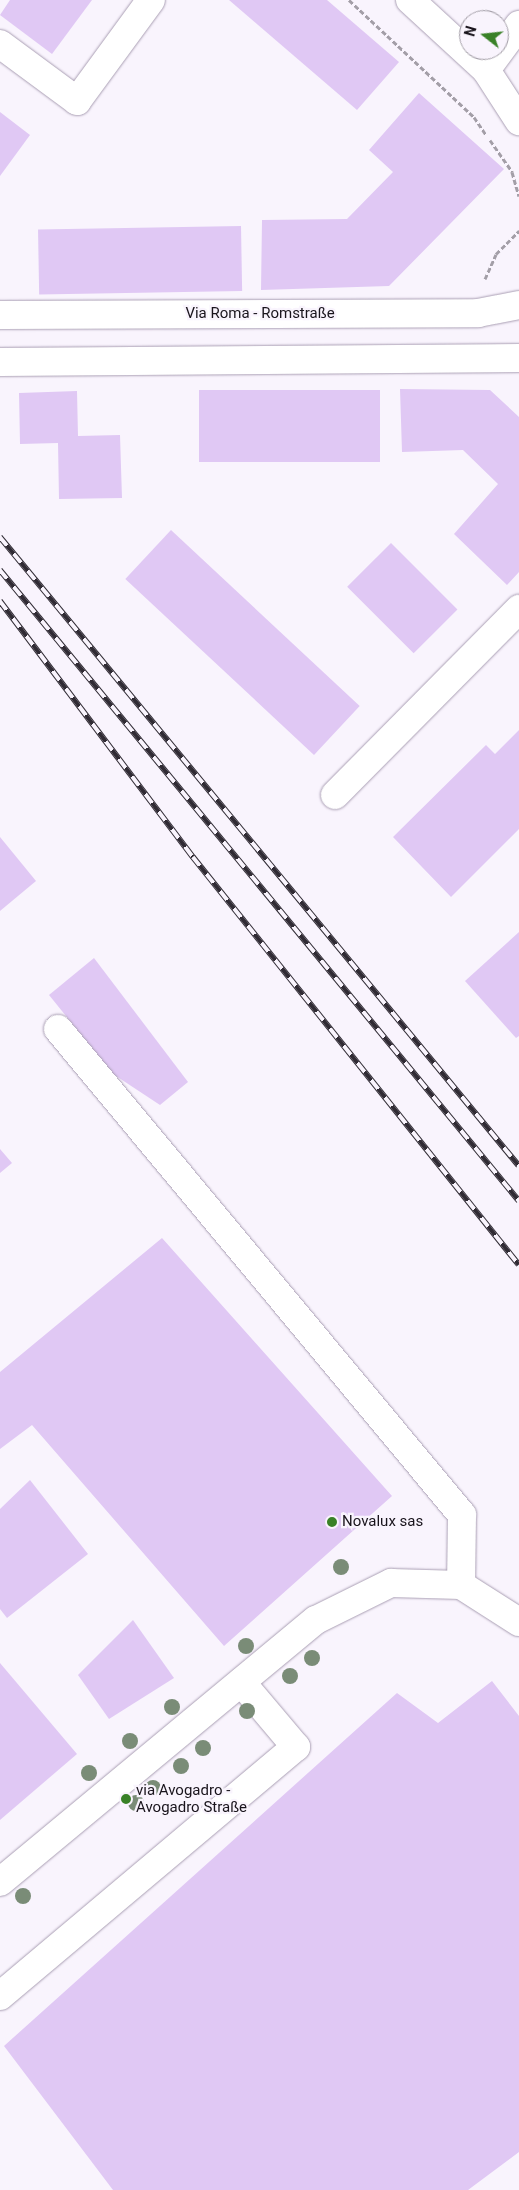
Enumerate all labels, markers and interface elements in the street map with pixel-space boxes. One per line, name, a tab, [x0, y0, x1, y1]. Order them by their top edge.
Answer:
north arrow	[459, 10, 509, 60]
text: N	[461, 24, 480, 38]
street label: Via Roma - Romstraße	[185, 305, 335, 323]
place label: Novalux sas	[342, 1513, 423, 1531]
marker: Novalux sas	[326, 1516, 338, 1528]
place label: via Avogadro - Avogadro Straße	[136, 1781, 247, 1816]
marker: via Avogadro - Avogadro Straße	[120, 1793, 132, 1805]

